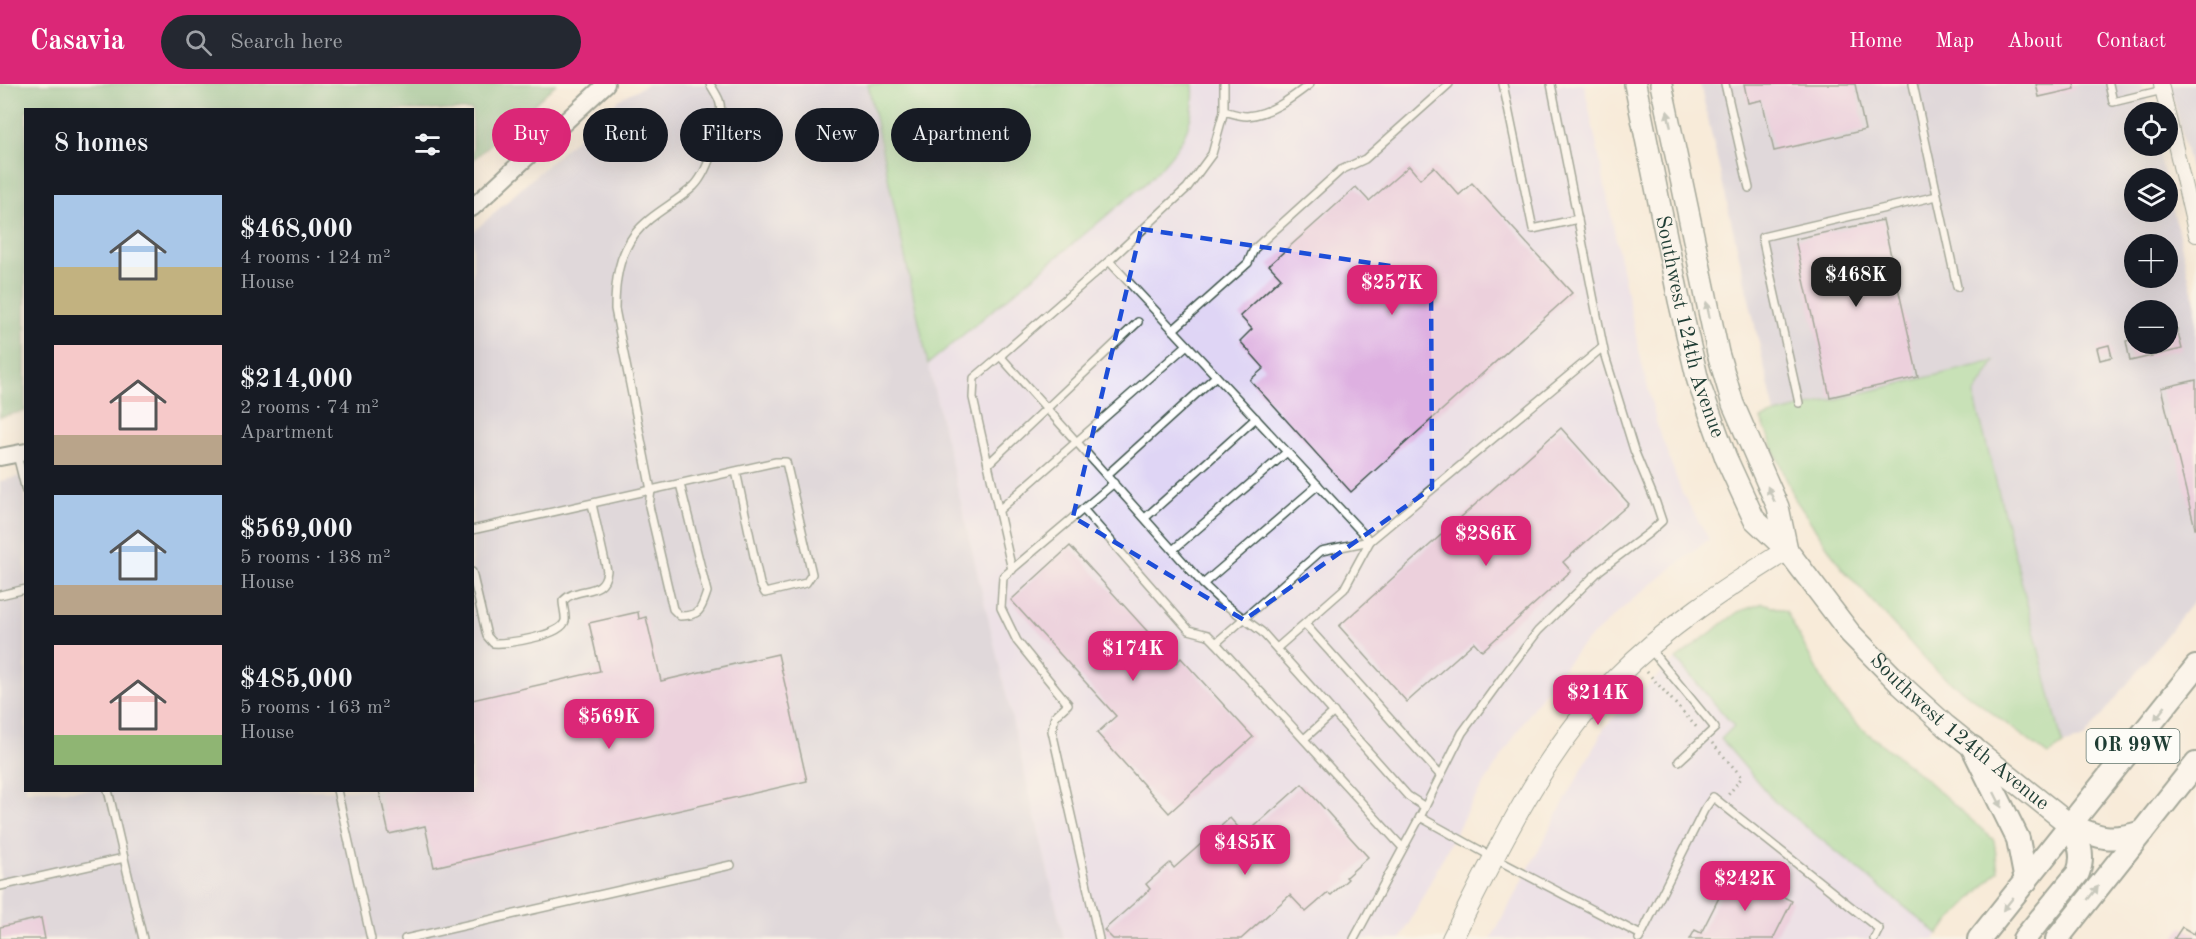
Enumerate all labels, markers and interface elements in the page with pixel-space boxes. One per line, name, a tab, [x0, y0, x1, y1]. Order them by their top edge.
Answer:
search box	[161, 15, 581, 69]
icon: search	[182, 26, 215, 59]
text: Casavia	[30, 28, 125, 56]
text: Search here	[230, 31, 343, 53]
text: Home	[1849, 31, 1902, 52]
text: Map	[1935, 31, 1974, 52]
text: About	[2007, 31, 2063, 52]
text: Contact	[2096, 31, 2166, 52]
map controls	[2124, 102, 2178, 354]
button: locate	[2124, 102, 2178, 156]
chip: Buy	[492, 108, 571, 162]
chip: Rent	[583, 108, 668, 162]
chip: Filters	[680, 108, 783, 162]
chip: New	[795, 108, 879, 162]
chip: Apartment	[891, 108, 1031, 162]
one-way arrow	[1663, 110, 1673, 128]
icon: filters	[411, 128, 444, 161]
text: 8 homes	[54, 131, 148, 157]
button: layers	[2124, 168, 2178, 222]
street label: Southwest 124th Avenue	[1652, 214, 1728, 441]
text: $468,000	[240, 217, 353, 243]
icon: home	[102, 219, 174, 291]
button: +	[2124, 234, 2178, 288]
text: 4 rooms · 124 m²	[240, 248, 390, 268]
pin: $468K	[1814, 257, 1898, 308]
pin: $257K	[1350, 265, 1434, 316]
text: $468K	[1825, 266, 1887, 286]
text: House	[240, 273, 294, 293]
text: $257K	[1361, 274, 1423, 294]
one-way arrow	[1703, 300, 1712, 319]
button: −	[2124, 300, 2178, 354]
text: $214,000	[240, 367, 353, 393]
icon: home	[102, 369, 174, 441]
text: 2 rooms · 74 m²	[240, 398, 379, 418]
text: Apartment	[240, 423, 334, 443]
one-way arrow	[1767, 485, 1776, 502]
pin: $286K	[1444, 516, 1528, 567]
text: $569,000	[240, 517, 353, 543]
icon: home	[102, 519, 174, 591]
text: $286K	[1455, 525, 1517, 545]
text: 5 rooms · 138 m²	[240, 548, 390, 568]
text: House	[240, 573, 294, 593]
pin: $174K	[1091, 631, 1175, 682]
text: $174K	[1102, 640, 1164, 660]
street label: Southwest 124th Avenue	[1866, 650, 2053, 814]
text: $485,000	[240, 667, 353, 693]
icon: home	[102, 669, 174, 741]
pin: $214K	[1556, 675, 1640, 726]
text: $214K	[1567, 684, 1629, 704]
text: 5 rooms · 163 m²	[240, 698, 390, 718]
pin: $569K	[567, 699, 651, 750]
one-way arrow	[2154, 705, 2166, 720]
text: $569K	[578, 708, 640, 728]
text: House	[240, 723, 294, 743]
road number: OR 99W	[2086, 729, 2180, 763]
one-way arrow	[1994, 792, 2003, 809]
pin: $485K	[1203, 825, 1287, 876]
text: $485K	[1214, 834, 1276, 854]
pin: $242K	[1703, 861, 1787, 912]
text: $242K	[1714, 870, 1776, 890]
one-way arrow	[2087, 886, 2099, 901]
one-way arrow	[2001, 896, 2014, 912]

